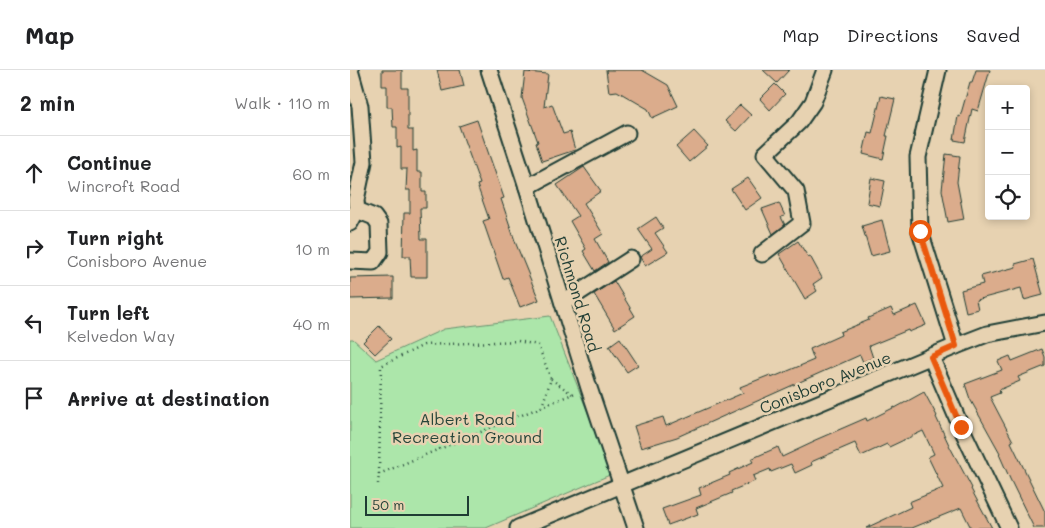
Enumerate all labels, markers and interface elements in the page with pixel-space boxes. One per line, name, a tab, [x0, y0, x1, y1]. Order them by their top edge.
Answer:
text: Map	[25, 19, 74, 50]
text: Map	[782, 23, 819, 47]
text: Directions	[847, 23, 939, 47]
text: Saved	[967, 23, 1020, 47]
map controls	[985, 85, 1030, 220]
button: +	[985, 85, 1030, 130]
text: 2 min	[20, 89, 75, 116]
text: Walk · 110 m	[234, 92, 330, 113]
button: −	[985, 130, 1030, 175]
text: Continue	[67, 150, 152, 175]
icon: ahead	[20, 159, 48, 187]
text: 60 m	[293, 163, 330, 184]
text: Wincroft Road	[67, 175, 180, 196]
button: locate	[985, 175, 1030, 220]
route start	[909, 220, 932, 243]
text: Turn right	[67, 225, 164, 250]
icon: right	[20, 234, 48, 262]
street label: Richmond Road	[550, 234, 606, 354]
text: 10 m	[295, 238, 330, 259]
text: Conisboro Avenue	[67, 250, 207, 271]
text: Turn left	[67, 300, 150, 325]
icon: left	[20, 309, 48, 337]
text: 40 m	[293, 313, 330, 334]
text: Kelvedon Way	[67, 325, 175, 346]
street label: Conisboro Avenue	[756, 346, 894, 418]
icon: arrive	[20, 384, 48, 412]
text: Arrive at destination	[67, 386, 270, 411]
park label: Albert Road Recreation Ground	[392, 408, 542, 447]
route end	[950, 416, 973, 439]
scale bar	[365, 493, 469, 516]
text: 50 m	[372, 495, 404, 514]

